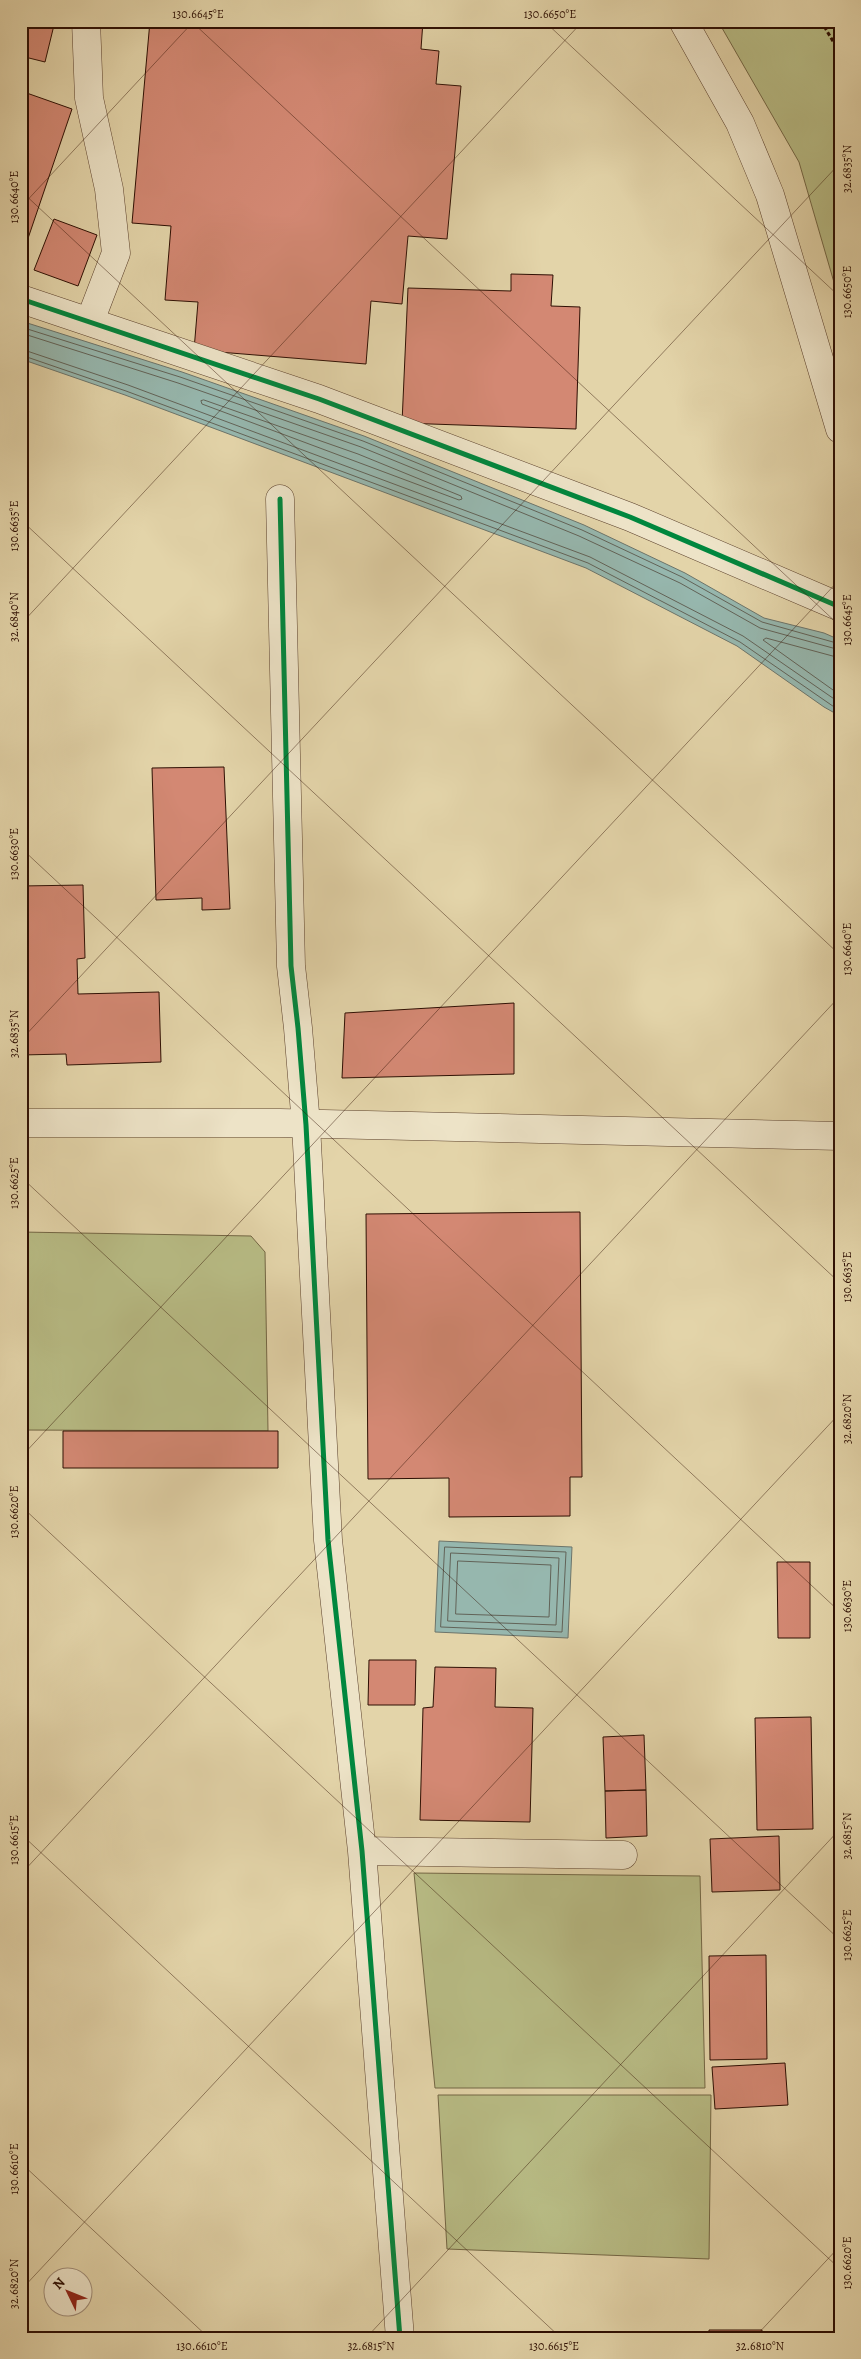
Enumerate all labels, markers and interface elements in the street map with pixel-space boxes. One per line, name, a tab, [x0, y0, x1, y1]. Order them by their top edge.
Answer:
text: 130.6645°E	[172, 6, 224, 22]
text: 130.6650°E	[524, 6, 576, 22]
text: 32.6835°N	[839, 145, 855, 193]
text: 130.6640°E	[6, 171, 22, 223]
text: 130.6650°E	[839, 266, 855, 318]
text: 130.6635°E	[6, 500, 22, 552]
text: 32.6840°N	[6, 592, 22, 642]
text: 130.6645°E	[839, 594, 855, 646]
text: 130.6630°E	[6, 828, 22, 880]
text: 130.6640°E	[839, 923, 855, 975]
text: 32.6835°N	[6, 1010, 22, 1058]
text: 130.6625°E	[6, 1157, 22, 1209]
text: 130.6635°E	[839, 1251, 855, 1303]
text: 32.6820°N	[839, 1394, 855, 1444]
text: 130.6620°E	[6, 1485, 22, 1539]
text: 130.6630°E	[839, 1580, 855, 1632]
text: 32.6815°N	[839, 1812, 855, 1860]
text: 130.6615°E	[6, 1815, 22, 1865]
text: 130.6625°E	[839, 1909, 855, 1961]
text: 130.6610°E	[6, 2143, 22, 2195]
text: 130.6620°E	[839, 2236, 855, 2290]
text: 32.6820°N	[6, 2259, 22, 2309]
north arrow	[42, 2266, 92, 2316]
text: N	[48, 2273, 69, 2294]
text: 130.6610°E	[176, 2338, 228, 2354]
text: 32.6815°N	[347, 2338, 395, 2354]
text: 130.6615°E	[529, 2338, 579, 2354]
text: 32.6810°N	[736, 2338, 785, 2354]

